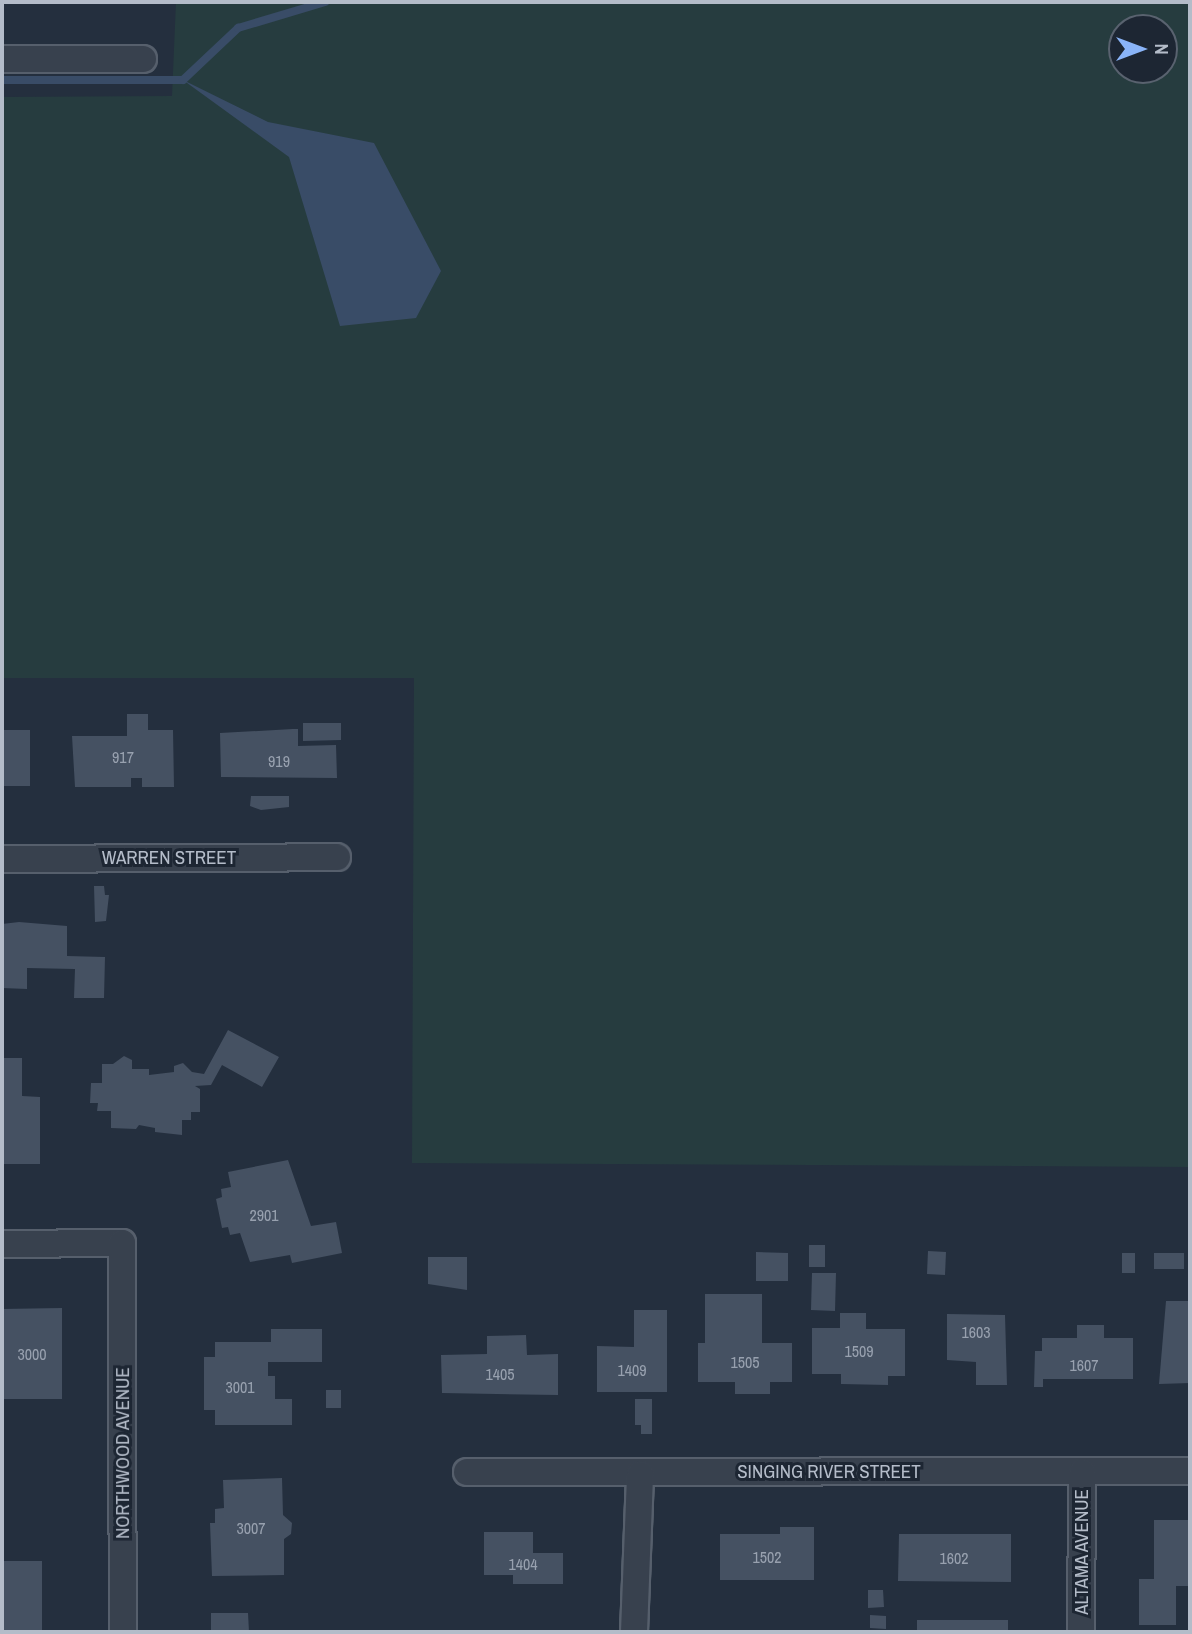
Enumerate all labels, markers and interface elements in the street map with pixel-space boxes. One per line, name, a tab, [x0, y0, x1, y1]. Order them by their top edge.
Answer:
north arrow	[1108, 14, 1178, 84]
text: N	[1149, 43, 1175, 55]
house number: 917	[112, 747, 134, 767]
house number: 919	[268, 751, 290, 771]
street label: WARREN STREET	[102, 847, 236, 869]
house number: 2901	[249, 1205, 279, 1225]
house number: 1603	[961, 1322, 991, 1342]
house number: 1509	[844, 1341, 874, 1361]
house number: 3000	[17, 1344, 47, 1364]
house number: 1505	[730, 1352, 760, 1372]
house number: 1607	[1069, 1355, 1099, 1375]
house number: 1409	[617, 1360, 647, 1380]
house number: 1405	[485, 1364, 515, 1384]
street label: NORTHWOOD AVENUE	[112, 1367, 134, 1539]
house number: 3001	[225, 1377, 255, 1397]
street label: SINGING RIVER STREET	[737, 1461, 921, 1483]
street label: ALTAMA AVENUE	[1071, 1488, 1093, 1616]
house number: 3007	[236, 1518, 266, 1538]
house number: 1502	[752, 1547, 782, 1567]
house number: 1602	[939, 1548, 969, 1568]
house number: 1404	[508, 1554, 538, 1574]

